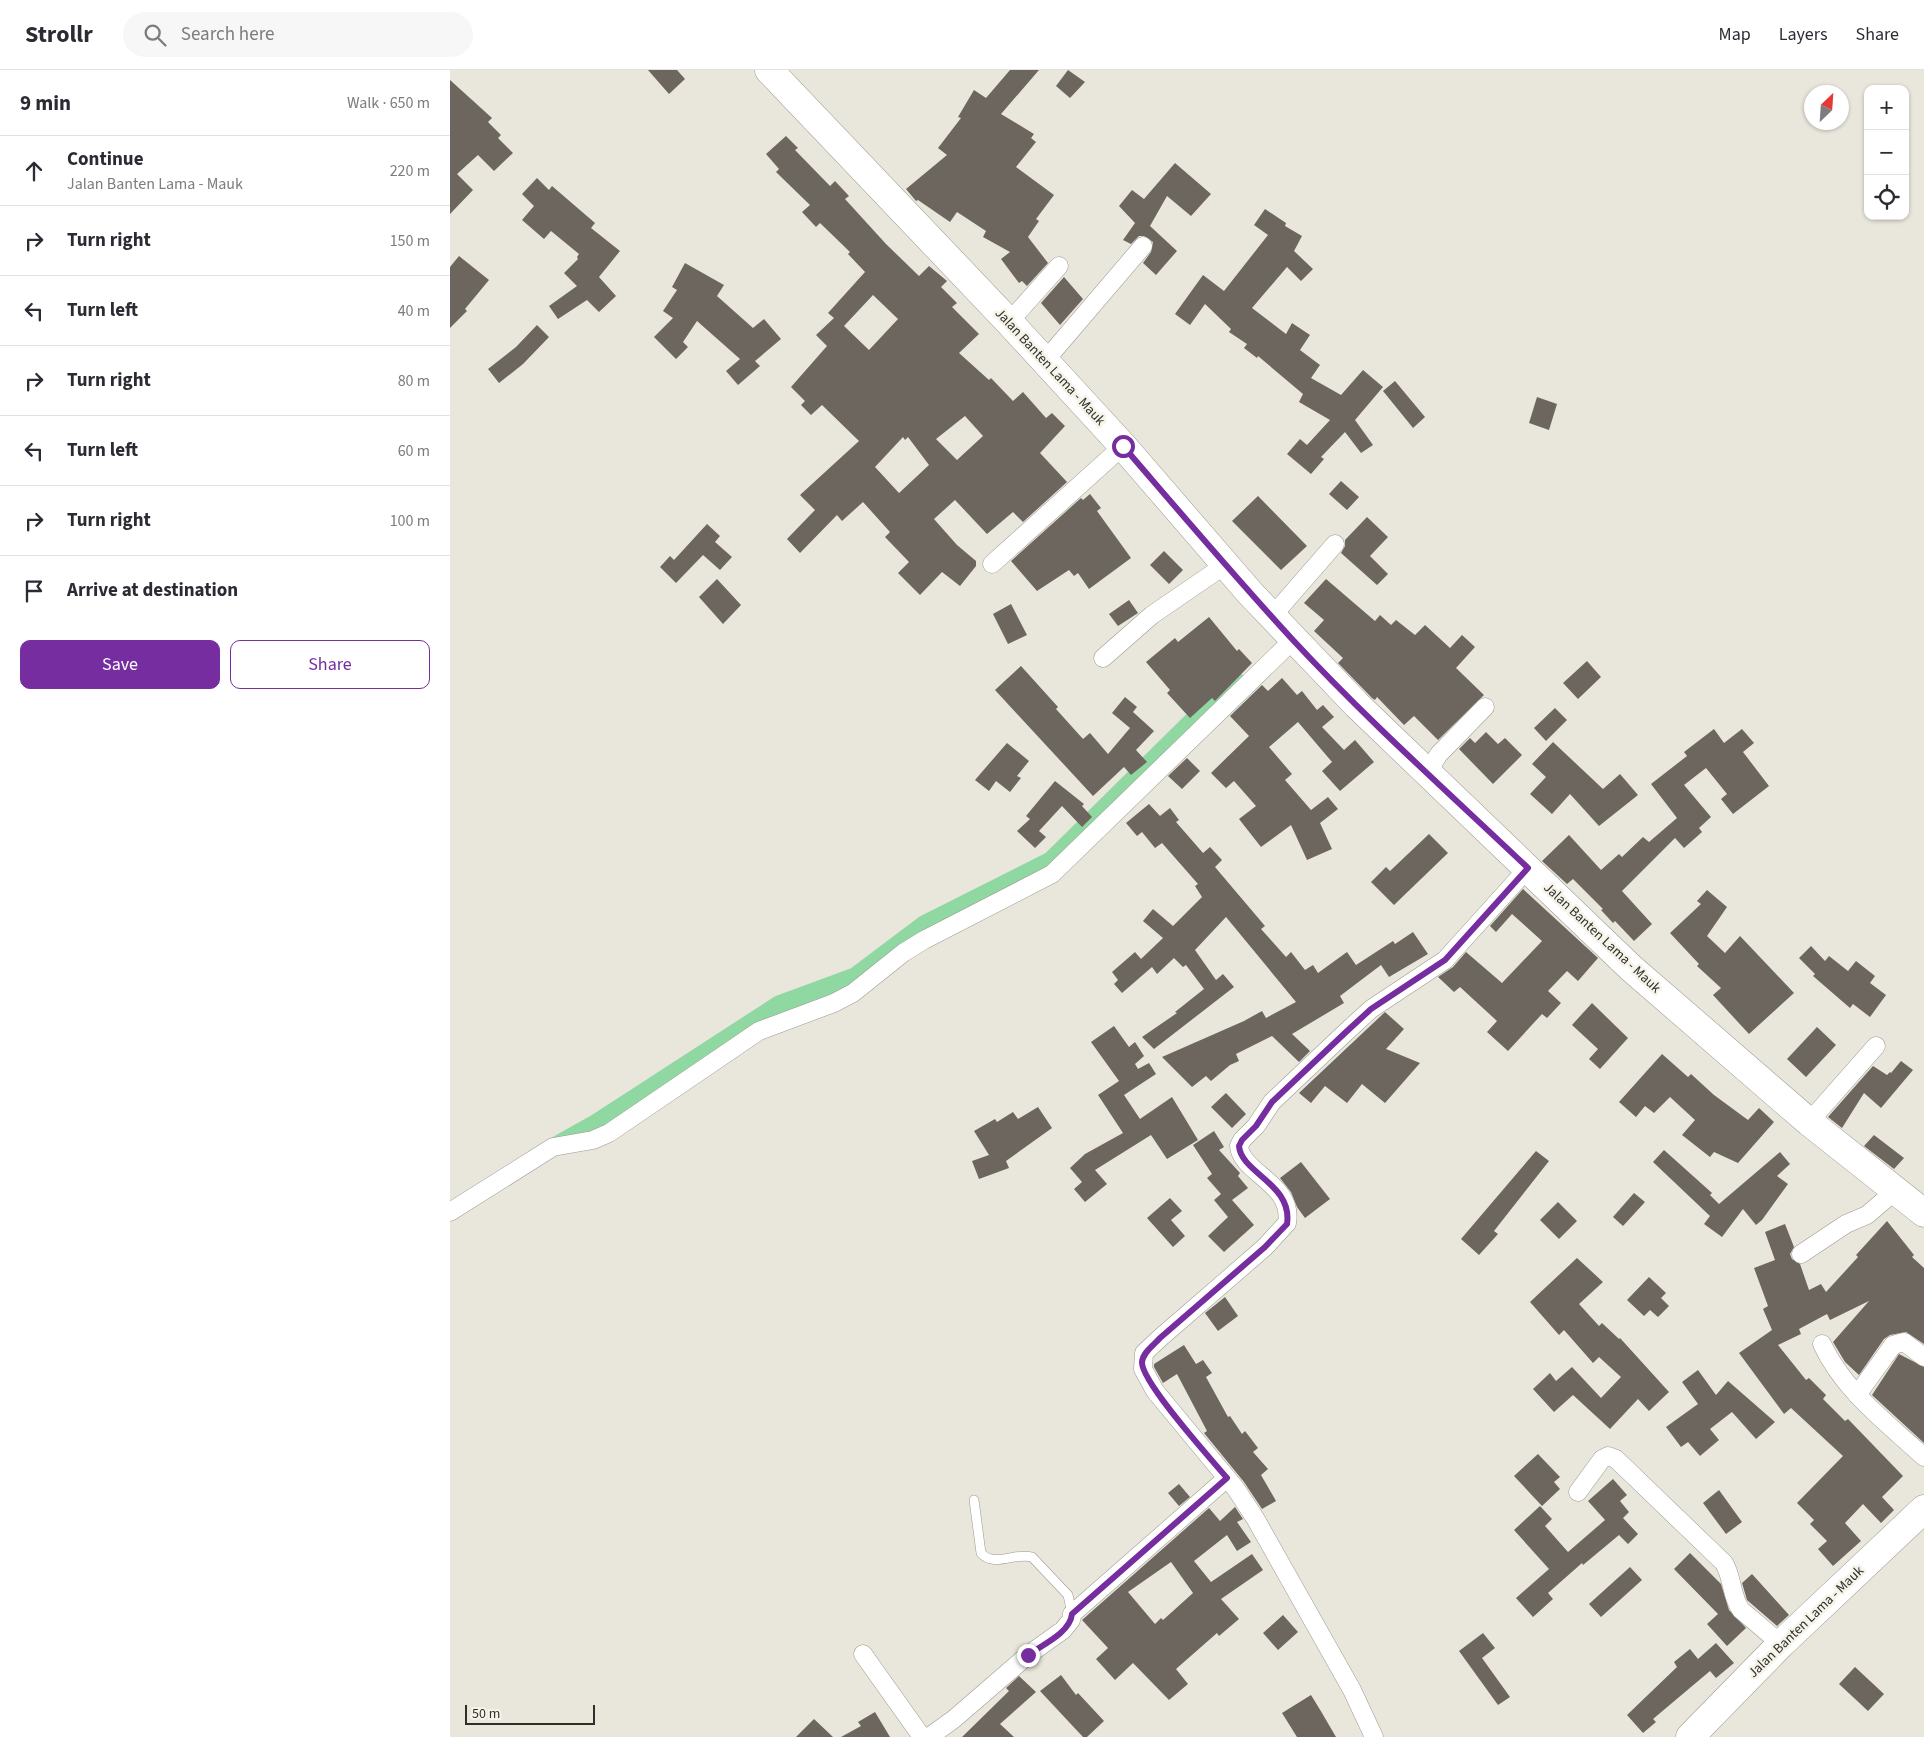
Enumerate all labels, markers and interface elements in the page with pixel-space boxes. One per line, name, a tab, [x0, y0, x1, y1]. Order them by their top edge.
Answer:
search box	[123, 12, 473, 57]
text: Strollr	[25, 17, 93, 52]
icon: search	[141, 21, 169, 49]
text: Search here	[181, 21, 274, 48]
text: Map	[1719, 22, 1751, 47]
text: Layers	[1779, 22, 1828, 47]
text: Share	[1856, 22, 1899, 47]
north arrow	[1804, 85, 1849, 130]
map controls	[1864, 85, 1909, 220]
button: +	[1864, 85, 1909, 130]
text: 9 min	[20, 88, 71, 118]
text: Walk · 650 m	[347, 92, 430, 114]
button: −	[1864, 130, 1909, 175]
text: Continue	[67, 146, 144, 173]
icon: ahead	[20, 157, 48, 185]
text: 220 m	[390, 160, 430, 182]
text: Jalan Banten Lama - Mauk	[67, 173, 243, 195]
button: locate	[1864, 175, 1909, 220]
icon: right	[20, 227, 48, 255]
text: Turn right	[67, 227, 151, 254]
text: 150 m	[390, 230, 430, 252]
icon: left	[20, 297, 48, 325]
text: Turn left	[67, 297, 138, 324]
text: 40 m	[398, 300, 430, 322]
street label: Jalan Banten Lama - Mauk	[990, 304, 1110, 430]
icon: right	[20, 367, 48, 395]
text: Turn right	[67, 367, 151, 394]
text: 80 m	[398, 370, 430, 392]
route start	[1112, 435, 1135, 458]
icon: left	[20, 437, 48, 465]
text: Turn left	[67, 437, 138, 464]
text: 60 m	[398, 440, 430, 462]
icon: right	[20, 507, 48, 535]
text: Turn right	[67, 507, 151, 534]
text: 100 m	[390, 510, 430, 532]
icon: arrive	[20, 577, 48, 605]
text: Arrive at destination	[67, 577, 238, 604]
button: Save	[20, 640, 220, 689]
button: Share	[230, 640, 430, 689]
street label: Jalan Banten Lama - Mauk	[1539, 878, 1665, 998]
street label: Jalan Banten Lama - Mauk	[1744, 1561, 1868, 1683]
route end	[1017, 1644, 1040, 1667]
scale bar	[465, 1702, 595, 1725]
text: 50 m	[472, 1704, 500, 1724]

